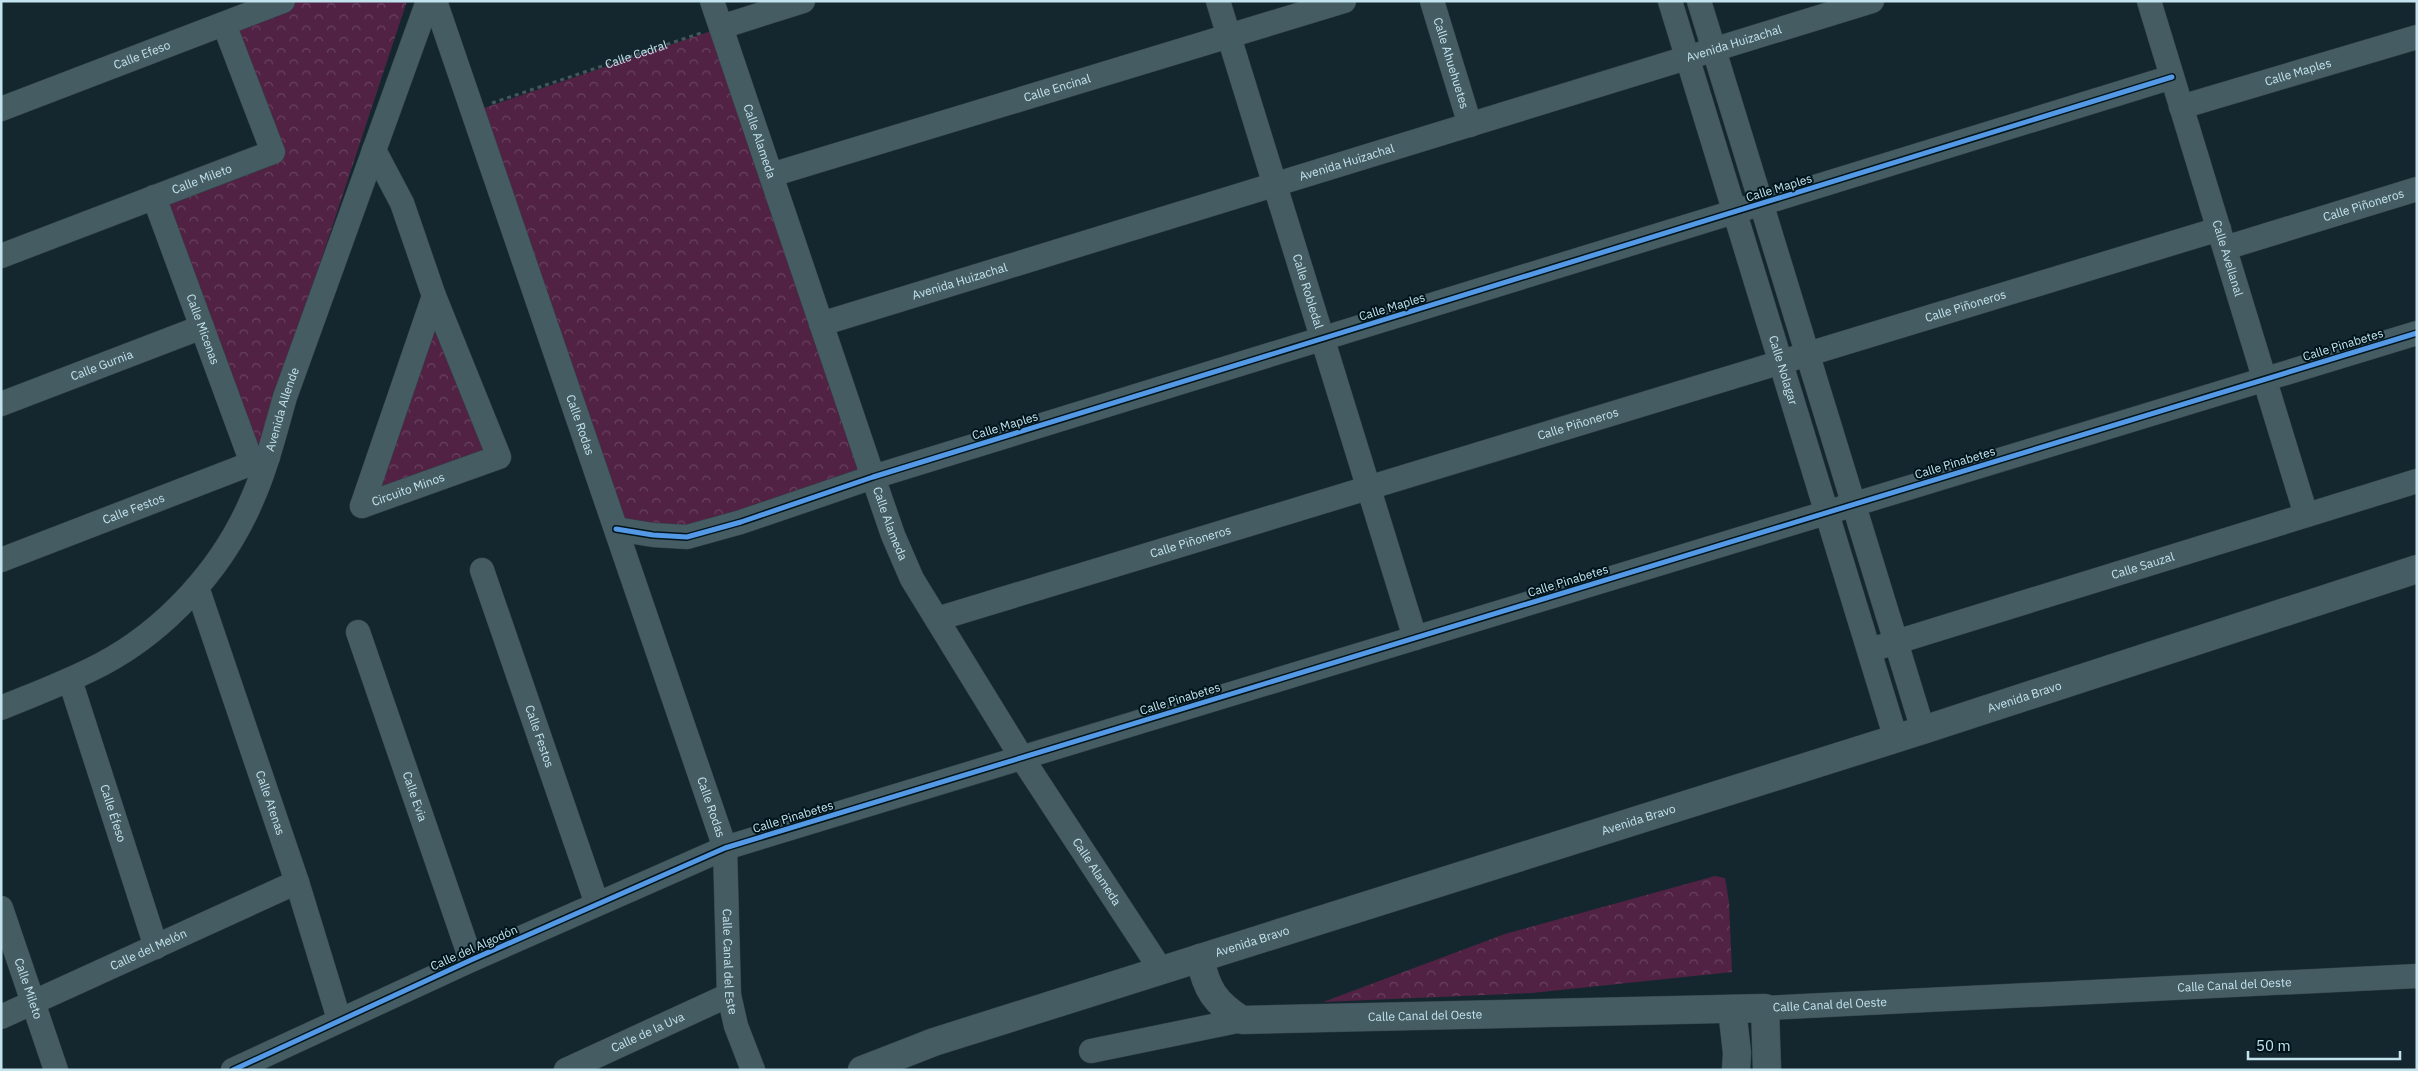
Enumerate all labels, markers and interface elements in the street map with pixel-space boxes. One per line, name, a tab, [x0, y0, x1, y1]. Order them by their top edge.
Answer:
street label: Calle Ahuehuetes	[1430, 16, 1473, 111]
street label: Avenida Huizachal	[1684, 21, 1783, 65]
street label: Calle Efeso	[111, 37, 173, 72]
street label: Calle Cedral	[603, 37, 669, 72]
street label: Calle Maples	[2263, 55, 2333, 89]
street label: Calle Encinal	[1022, 70, 1092, 105]
street label: Calle Alameda	[740, 102, 780, 181]
street label: Avenida Huizachal	[1297, 140, 1396, 184]
street label: Calle Mileto	[169, 160, 234, 197]
street label: Calle Maples	[1744, 170, 1814, 205]
street label: Calle Piñoneros	[2321, 185, 2406, 224]
street label: Calle Avellanal	[2209, 218, 2247, 298]
street label: Calle Robledal	[1290, 252, 1327, 331]
street label: Avenida Huizachal	[910, 259, 1009, 303]
street label: Calle Piñoneros	[1923, 286, 2008, 325]
street label: Calle Maples	[1357, 289, 1427, 324]
street label: Calle Micenas	[183, 292, 223, 367]
street label: Calle Pinabetes	[2301, 325, 2385, 364]
street label: Calle Nolagar	[1766, 333, 1801, 407]
street label: Calle Gurnia	[68, 346, 136, 384]
street label: Avenida Allende	[262, 365, 302, 453]
street label: Calle Rodas	[563, 392, 598, 457]
street label: Calle Piñoneros	[1535, 404, 1620, 443]
street label: Calle Maples	[970, 408, 1040, 443]
street label: Calle Pinabetes	[1913, 443, 1997, 482]
street label: Circuito Minos	[369, 469, 447, 509]
street label: Calle Alameda	[870, 484, 911, 563]
street label: Calle Festos	[100, 490, 167, 527]
street label: Calle Piñoneros	[1148, 522, 1233, 561]
street label: Calle Sauzal	[2109, 548, 2176, 582]
street label: Calle Pinabetes	[1526, 561, 1610, 600]
street label: Avenida Bravo	[1985, 677, 2063, 716]
street label: Calle Pinabetes	[1138, 679, 1222, 718]
street label: Calle Festos	[522, 703, 558, 770]
street label: Calle Atenas	[253, 768, 289, 837]
street label: Calle Evia	[400, 769, 431, 824]
street label: Calle Rodas	[694, 775, 729, 839]
street label: Calle Éfeso	[97, 782, 130, 844]
street label: Calle Pinabetes	[751, 797, 835, 836]
street label: Avenida Bravo	[1599, 800, 1678, 838]
street label: Calle Alameda	[1069, 835, 1125, 909]
street label: Calle Canal del Este	[720, 908, 741, 1016]
street label: Calle del Algodón	[428, 922, 520, 973]
street label: Avenida Bravo	[1213, 922, 1291, 960]
street label: Calle del Melón	[107, 925, 189, 973]
street label: Calle Mileto	[12, 956, 46, 1021]
street label: Calle Canal del Oeste	[2177, 974, 2292, 995]
street label: Calle Canal del Oeste	[1772, 994, 1888, 1015]
street label: Calle Canal del Oeste	[1368, 1006, 1483, 1024]
street label: Calle de la Uva	[608, 1008, 687, 1055]
scale bar	[2248, 1028, 2400, 1060]
text: 50 m	[2256, 1036, 2291, 1055]

